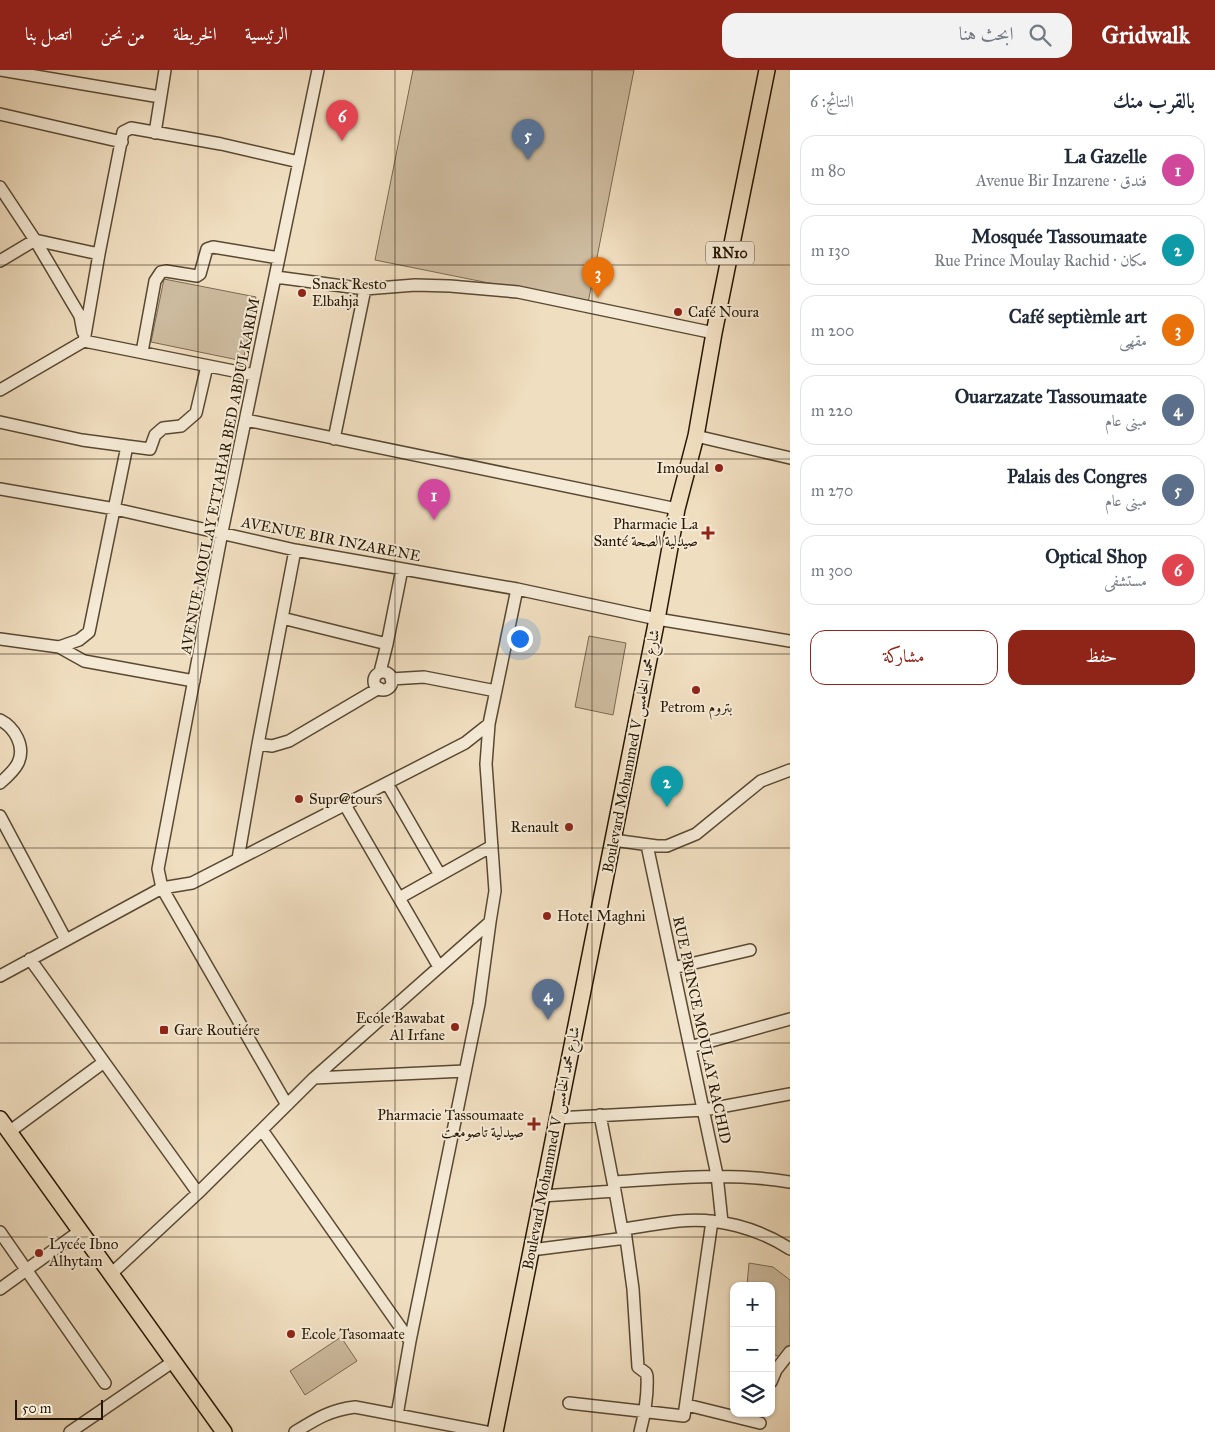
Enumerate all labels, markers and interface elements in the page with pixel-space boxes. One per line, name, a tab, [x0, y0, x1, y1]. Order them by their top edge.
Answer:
search box	[722, 13, 1072, 58]
text: Gridwalk	[1102, 20, 1190, 50]
icon: search	[1026, 21, 1054, 49]
text: ابحث هنا	[959, 22, 1014, 45]
text: اتصل بنا	[25, 23, 72, 45]
text: من نحن	[100, 23, 145, 45]
text: الخريطة	[173, 23, 217, 45]
text: الرئيسية	[245, 23, 288, 45]
text: بالقرب منك	[1113, 88, 1195, 114]
text: النتائج: 6	[810, 92, 854, 111]
pin: 6	[326, 100, 358, 141]
pin: 5	[512, 119, 544, 160]
text: La Gazelle	[1064, 145, 1147, 168]
text: 80 m	[811, 161, 846, 180]
text: 1	[1175, 161, 1181, 180]
text: فندق · Avenue Bir Inzarene	[976, 171, 1147, 190]
text: Mosquée Tassoumaate	[972, 225, 1147, 248]
text: 130 m	[811, 241, 850, 260]
text: 2	[1174, 241, 1182, 260]
road number: RN10	[706, 242, 754, 264]
text: مكان · Rue Prince Moulay Rachid	[934, 251, 1147, 270]
pin: 3	[582, 257, 614, 298]
place label: Snack Resto Elbahja	[312, 275, 387, 310]
marker: Snack Resto Elbahja	[296, 287, 308, 299]
street label: AVENUE MOULAY ETTAHAR BED ABDULKARIM	[176, 296, 263, 657]
place label: Café Noura	[688, 303, 760, 321]
text: Café septièmle art	[1009, 305, 1147, 328]
marker: Café Noura	[672, 306, 684, 318]
text: 200 m	[811, 321, 854, 340]
text: 3	[1175, 321, 1181, 340]
text: مقهى	[1119, 331, 1147, 350]
text: Ouarzazate Tassoumaate	[955, 385, 1147, 408]
text: 220 m	[811, 401, 853, 420]
text: 4	[1174, 401, 1182, 420]
text: مبنى عام	[1105, 411, 1147, 430]
place label: Imoudal	[656, 459, 710, 477]
marker: Imoudal	[713, 462, 725, 474]
text: Palais des Congres	[1007, 465, 1147, 488]
pin: 1	[418, 479, 450, 520]
text: 270 m	[811, 481, 853, 500]
text: 5	[1174, 481, 1182, 500]
text: مبنى عام	[1105, 491, 1147, 510]
street label: AVENUE BIR INZARENE	[239, 513, 422, 565]
place label: Pharmacie La Santé صيدلية الصحة	[593, 515, 699, 550]
marker: Pharmacie La Santé صيدلية الصحة	[702, 527, 714, 539]
text: Optical Shop	[1045, 545, 1147, 568]
text: 300 m	[811, 561, 853, 580]
text: 6	[1174, 561, 1182, 580]
text: مستشفى	[1104, 571, 1147, 590]
your location	[507, 626, 533, 652]
street label: Boulevard Mohammed V شارع محمد الخامس	[599, 628, 667, 875]
button: مشاركة	[810, 630, 998, 685]
button: حفظ	[1008, 630, 1195, 685]
marker: Petrom بتروم	[690, 684, 702, 696]
place label: Petrom بتروم	[660, 698, 732, 720]
pin: 2	[651, 766, 683, 807]
place label: Supr@tours	[309, 790, 382, 808]
marker: Supr@tours	[293, 793, 305, 805]
place label: Renault	[511, 818, 560, 836]
marker: Renault	[563, 821, 575, 833]
place label: Hotel Maghni	[557, 907, 646, 925]
marker: Hotel Maghni	[541, 910, 553, 922]
street label: RUE PRINCE MOULAY RACHID	[669, 914, 735, 1146]
pin: 4	[532, 979, 564, 1020]
place label: Ecole Bawabat Al Irfane	[356, 1009, 446, 1044]
place label: Gare Routiére	[174, 1021, 260, 1039]
marker: Ecole Bawabat Al Irfane	[449, 1021, 461, 1033]
marker: Gare Routiére	[158, 1024, 170, 1036]
street label: Boulevard Mohammed V شارع محمد الخامس	[519, 1025, 587, 1272]
place label: Pharmacie Tassoumaate صيدلية تاصومعت	[377, 1106, 524, 1141]
marker: Pharmacie Tassoumaate صيدلية تاصومعت	[528, 1118, 540, 1130]
place label: Lycée Ibno Alhytam	[48, 1235, 119, 1270]
marker: Lycée Ibno Alhytam	[33, 1247, 45, 1259]
map controls	[730, 1282, 775, 1417]
button: +	[730, 1282, 775, 1327]
place label: Ecole Tasomaate	[301, 1325, 405, 1343]
button: −	[730, 1327, 775, 1372]
marker: Ecole Tasomaate	[285, 1328, 297, 1340]
button: layers	[730, 1372, 775, 1417]
scale bar	[15, 1397, 102, 1420]
text: 50 m	[22, 1400, 51, 1417]

